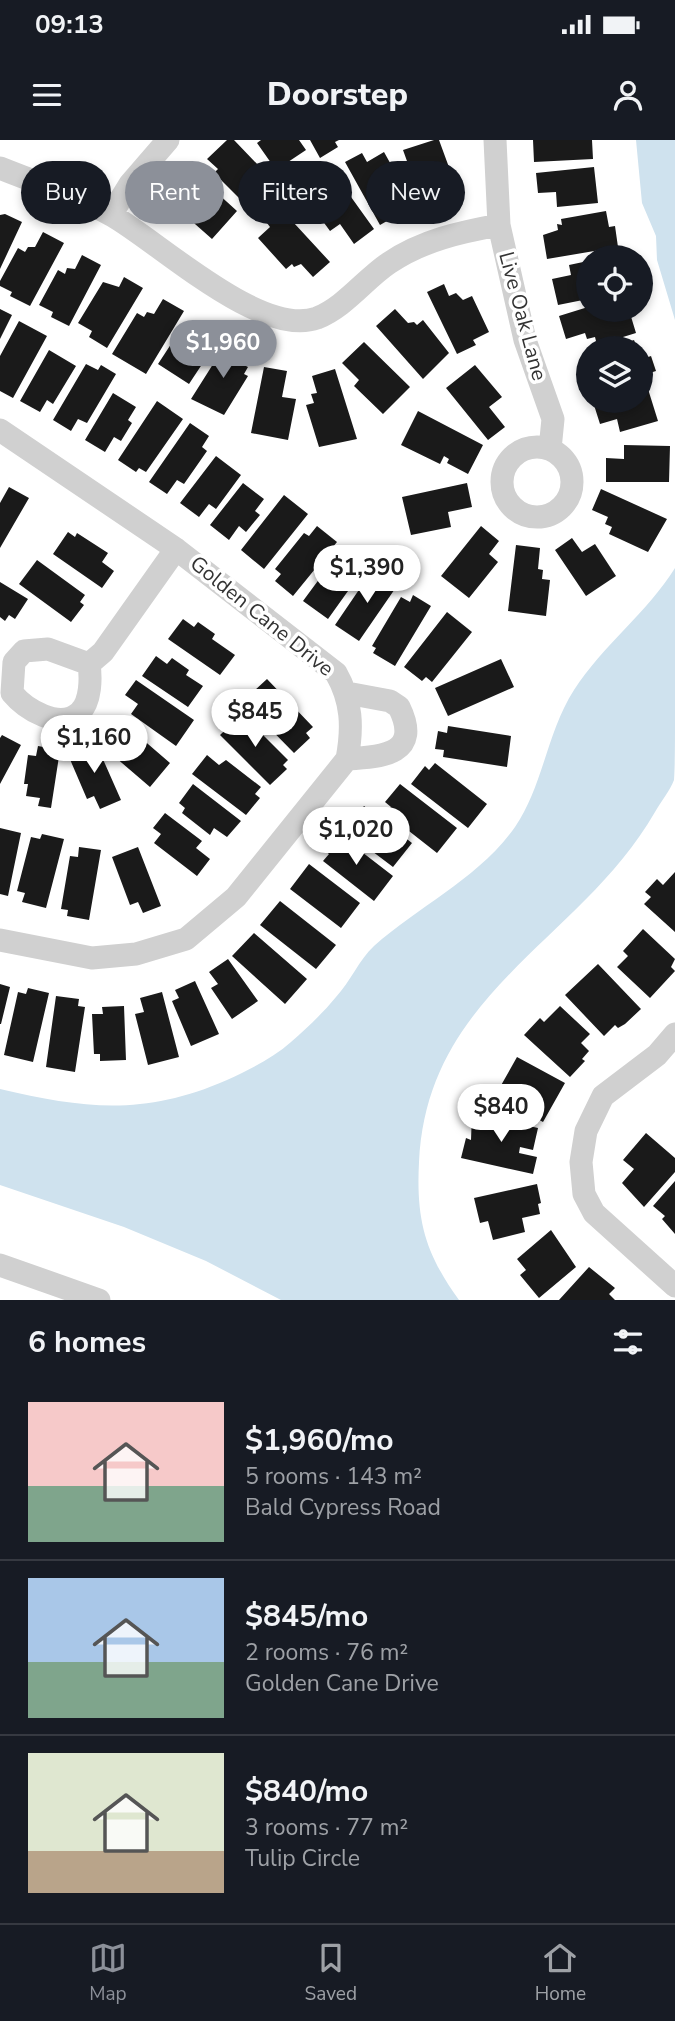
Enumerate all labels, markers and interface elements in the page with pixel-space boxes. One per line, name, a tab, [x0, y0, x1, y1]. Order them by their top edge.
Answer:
text: 09:13	[35, 7, 104, 42]
text: Doorstep	[267, 73, 408, 116]
icon: menu	[28, 76, 66, 114]
icon: person	[609, 76, 647, 114]
chip: Buy	[21, 161, 111, 224]
chip: Rent	[125, 161, 224, 224]
chip: Filters	[238, 161, 352, 224]
chip: New	[366, 161, 465, 224]
map controls	[576, 245, 653, 413]
button: locate	[576, 245, 653, 322]
street label: Live Oak Lane	[492, 248, 554, 384]
pin: $1,960	[166, 320, 280, 380]
text: $1,960	[186, 327, 260, 358]
button: layers	[576, 336, 653, 413]
pin: $1,390	[310, 546, 424, 605]
street label: Golden Cane Drive	[184, 549, 340, 683]
text: $1,390	[330, 552, 404, 583]
pin: $845	[214, 690, 296, 749]
text: $845	[227, 696, 283, 727]
pin: $1,160	[37, 716, 151, 775]
text: $1,160	[57, 722, 131, 753]
pin: $1,020	[299, 808, 413, 867]
text: $1,020	[319, 814, 393, 845]
pin: $840	[460, 1084, 542, 1144]
text: $840	[473, 1091, 529, 1122]
text: 6 homes	[28, 1322, 146, 1363]
icon: filters	[609, 1323, 647, 1361]
text: $1,960/mo	[245, 1420, 394, 1461]
icon: home	[84, 1430, 168, 1514]
text: 5 rooms · 143 m²	[245, 1461, 422, 1492]
text: Bald Cypress Road	[245, 1492, 441, 1523]
text: $845/mo	[245, 1596, 368, 1637]
icon: home	[84, 1606, 168, 1690]
text: 2 rooms · 76 m²	[245, 1637, 408, 1668]
text: Golden Cane Drive	[245, 1668, 439, 1699]
text: $840/mo	[245, 1771, 368, 1812]
icon: home	[84, 1781, 168, 1865]
text: 3 rooms · 77 m²	[245, 1812, 408, 1843]
text: Tulip Circle	[245, 1843, 360, 1874]
tab: Map	[89, 1939, 127, 2007]
tab: Saved	[305, 1939, 357, 2007]
tab: Home	[535, 1939, 586, 2007]

